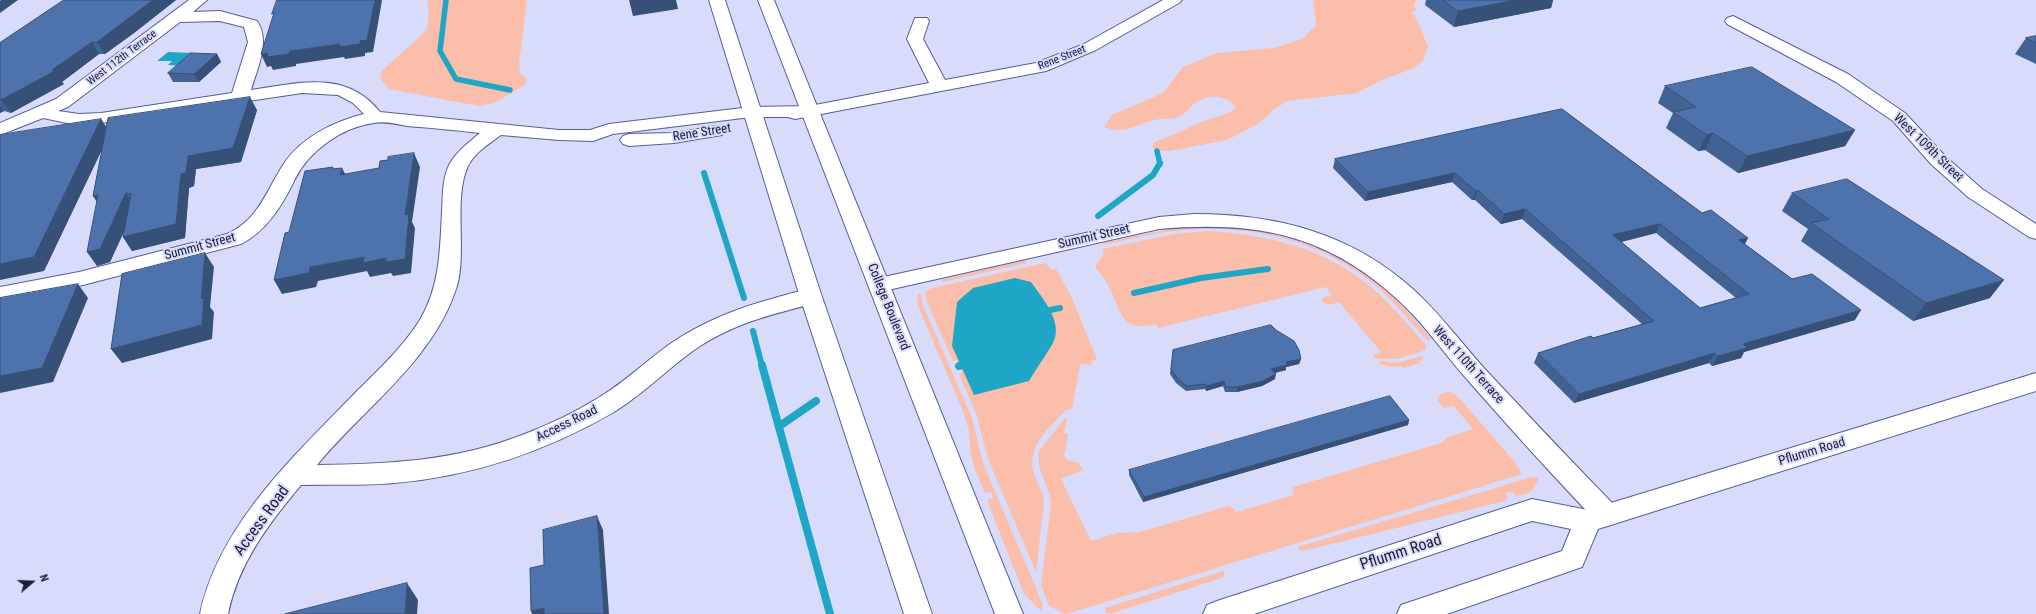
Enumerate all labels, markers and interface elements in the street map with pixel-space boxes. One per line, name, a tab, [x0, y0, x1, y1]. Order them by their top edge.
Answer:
street label: West 112th Terrace	[85, 27, 159, 89]
street label: Rene Street	[1036, 43, 1088, 73]
street label: West 109th Street	[1890, 111, 1966, 185]
street label: Rene Street	[672, 121, 732, 145]
street label: Summit Street	[1057, 221, 1131, 253]
street label: Summit Street	[163, 230, 237, 264]
street label: College Boulevard	[863, 261, 913, 353]
street label: West 110th Terrace	[1429, 323, 1507, 407]
street label: Access Road	[534, 402, 600, 446]
street label: Pflumm Road	[1777, 434, 1847, 470]
street label: Access Road	[230, 482, 294, 560]
street label: Pflumm Road	[1358, 531, 1444, 575]
north arrow	[12, 562, 52, 602]
text: N	[37, 573, 51, 583]

